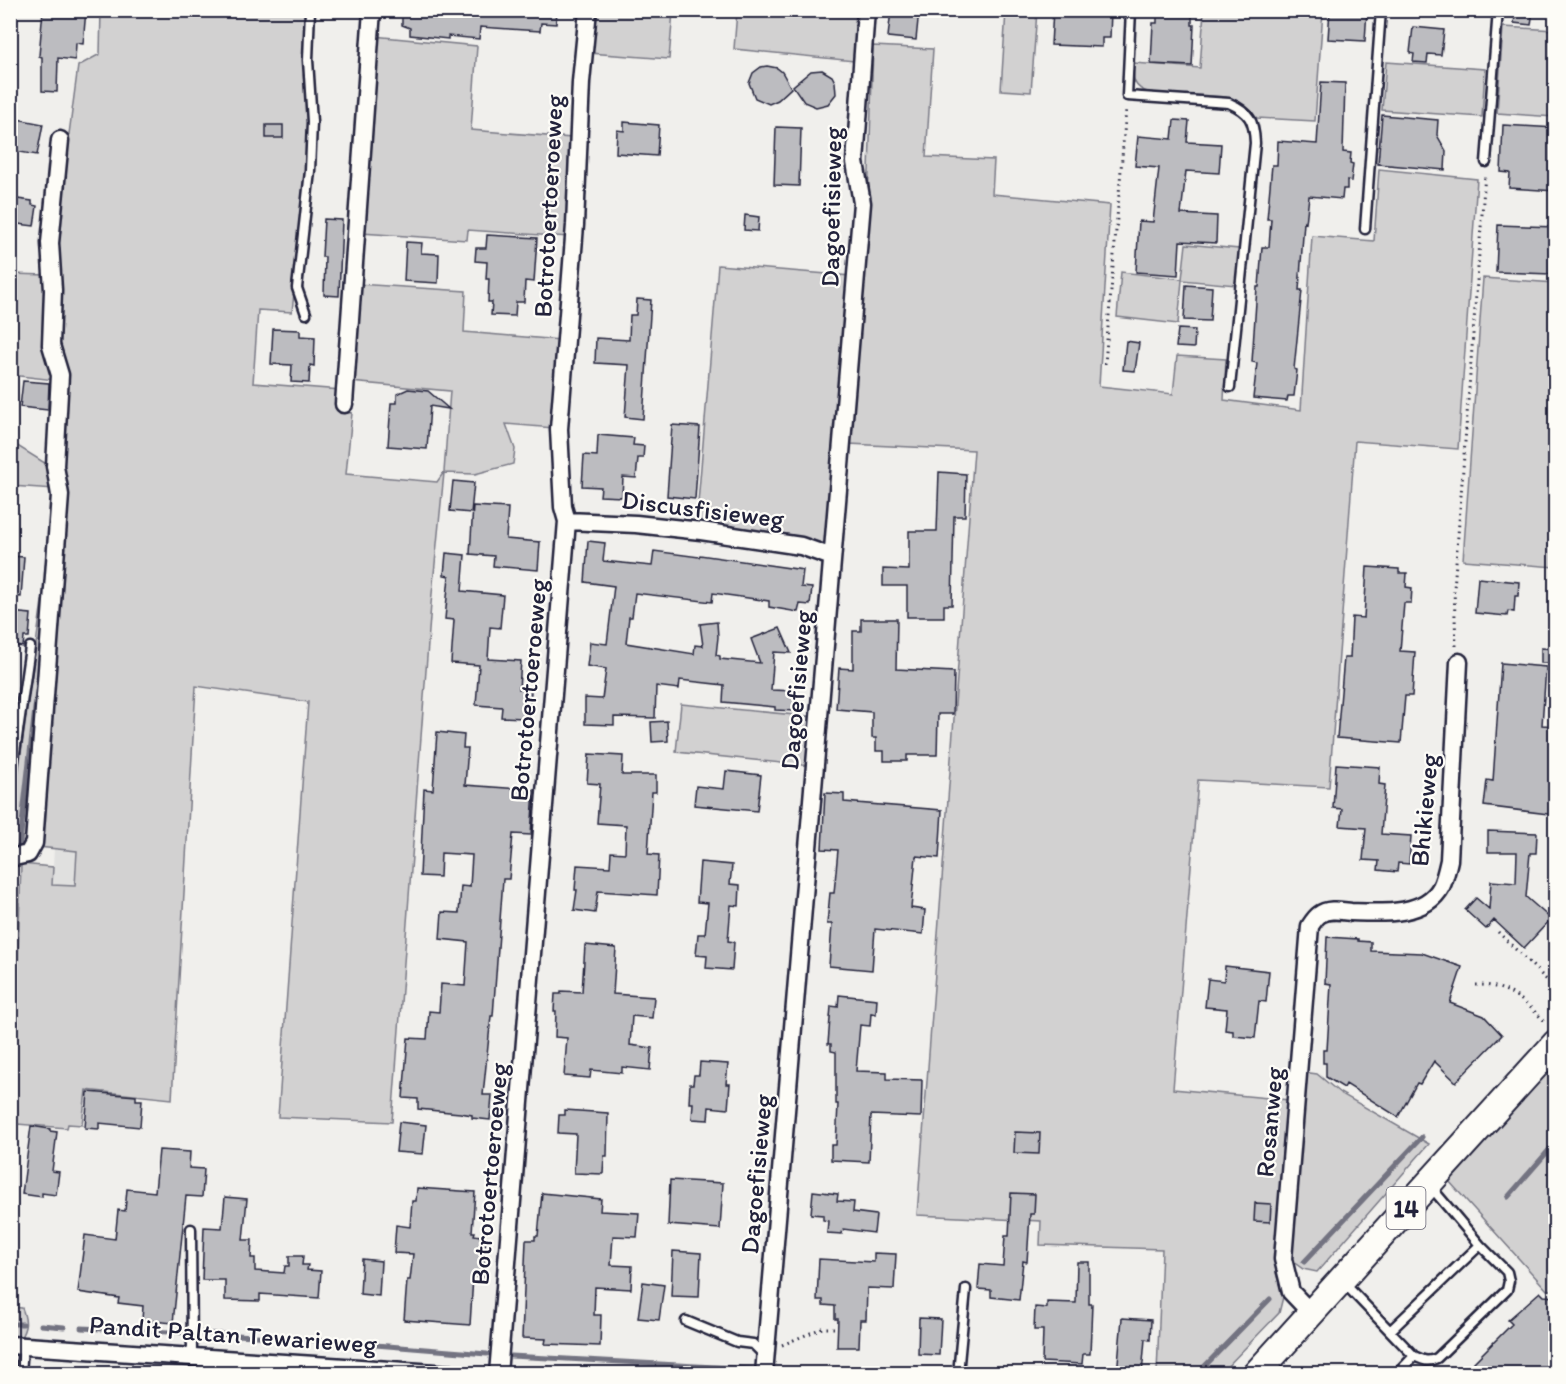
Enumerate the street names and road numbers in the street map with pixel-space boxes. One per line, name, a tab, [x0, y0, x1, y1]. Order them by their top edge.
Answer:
street label: Botrotoertoeroeweg	[526, 93, 570, 318]
street label: Dagoefisieweg	[814, 126, 848, 288]
street label: Discusfisieweg	[620, 483, 787, 535]
street label: Botrotoertoeroeweg	[502, 577, 554, 803]
street label: Dagoefisieweg	[773, 608, 819, 771]
street label: Bhikieweg	[1403, 751, 1445, 868]
street label: Botrotoertoeroeweg	[463, 1061, 515, 1287]
street label: Rosanweg	[1248, 1065, 1290, 1179]
street label: Dagoefisieweg	[733, 1092, 779, 1255]
road number: 14	[1386, 1187, 1426, 1229]
street label: Pandit Paltan Tewarieweg	[88, 1308, 379, 1360]

